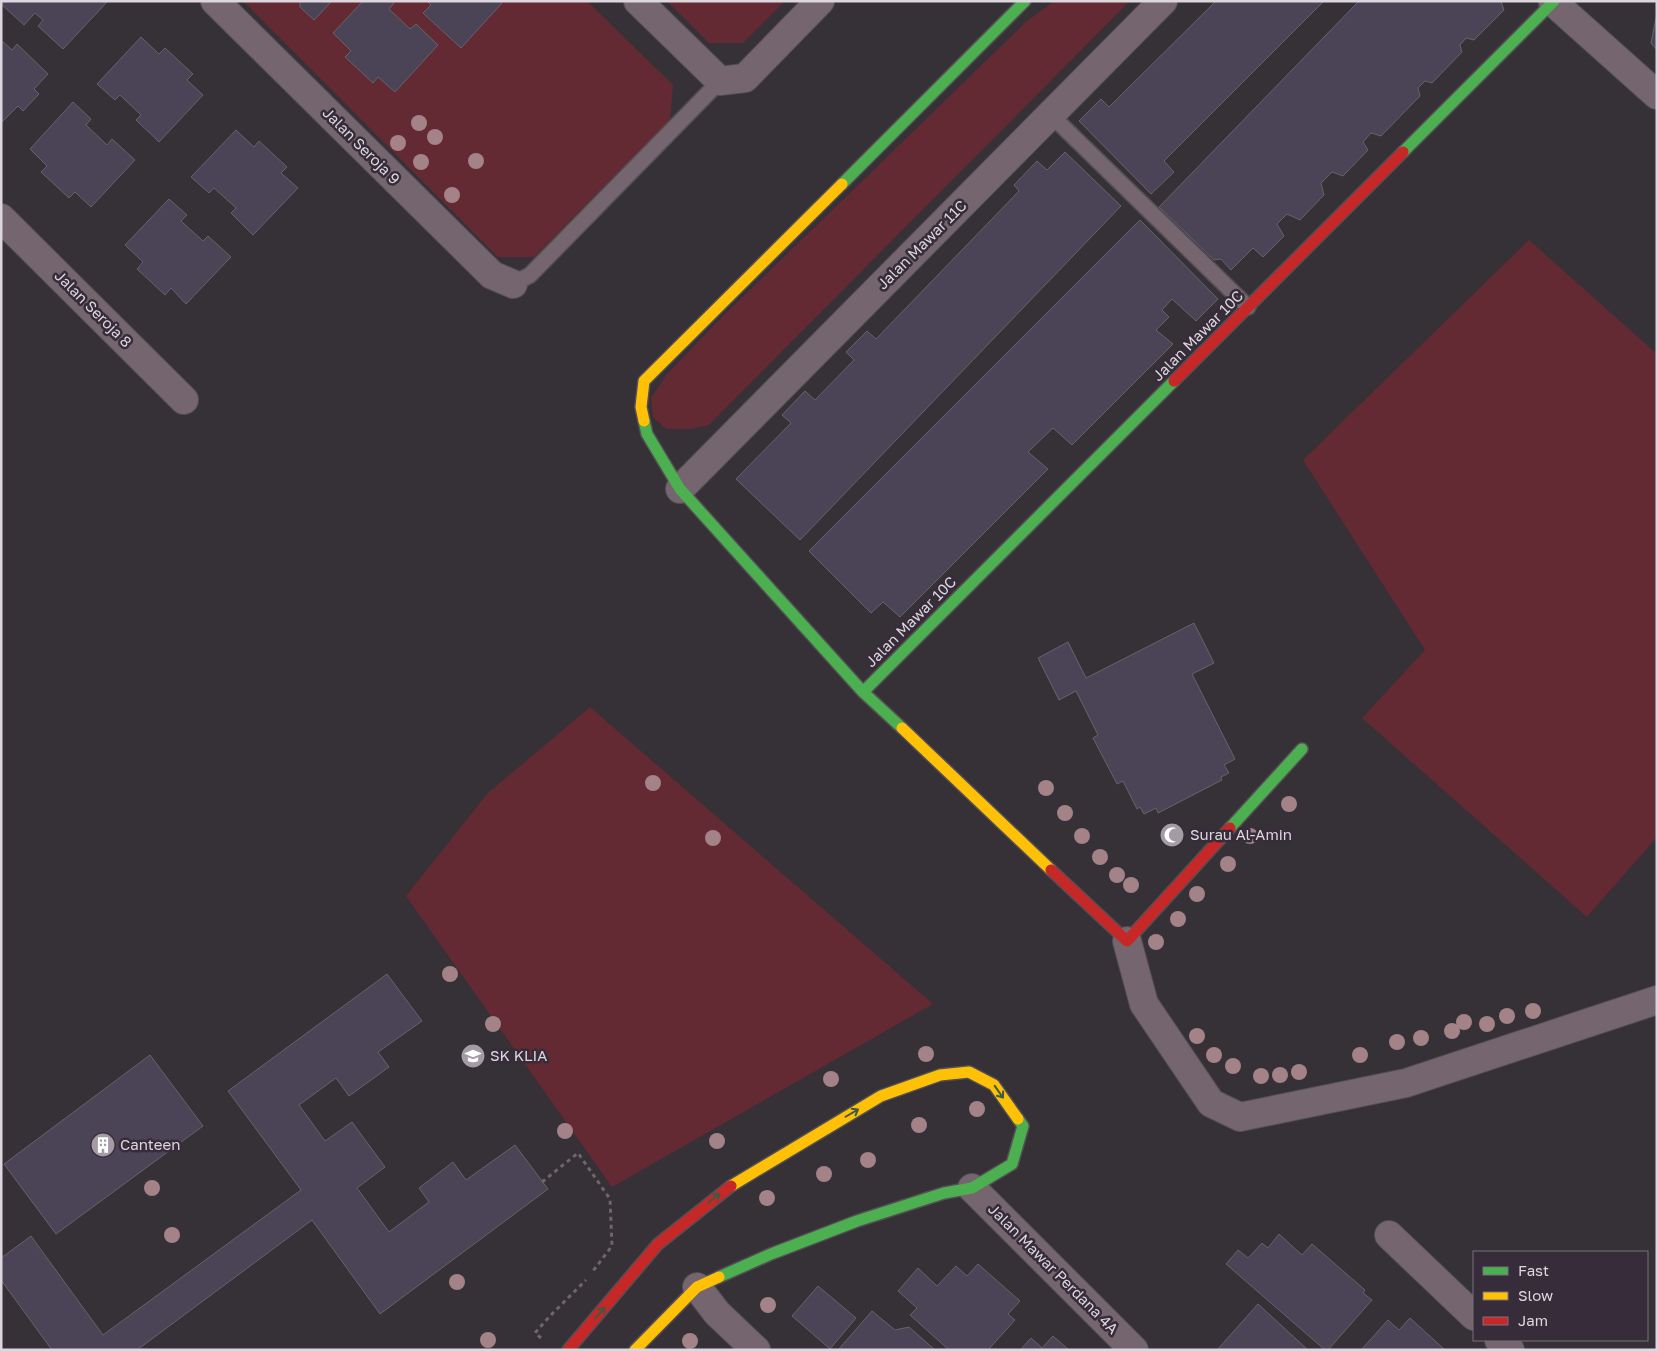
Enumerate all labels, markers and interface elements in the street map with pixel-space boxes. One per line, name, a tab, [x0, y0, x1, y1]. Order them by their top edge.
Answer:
street label: Jalan Seroja 9	[320, 103, 404, 187]
street label: Jalan Mawar 11C	[873, 196, 970, 293]
street label: Jalan Seroja 8	[51, 266, 136, 351]
street label: Jalan Mawar 10C	[1148, 286, 1246, 384]
street label: Jalan Mawar 10C	[861, 572, 959, 670]
mosque icon: Surau Al-Amin	[1159, 822, 1185, 848]
place label: Surau Al-Amin	[1190, 825, 1292, 843]
school or university icon: SK KLIA	[460, 1043, 486, 1069]
place label: SK KLIA	[490, 1046, 547, 1064]
one-way arrow	[994, 1085, 1004, 1099]
one-way arrow	[845, 1108, 859, 1118]
building icon: Canteen	[90, 1132, 116, 1158]
place label: Canteen	[120, 1135, 180, 1153]
one-way arrow	[707, 1193, 720, 1204]
street label: Jalan Mawar Perdana 4A	[985, 1199, 1123, 1337]
legend	[1473, 1251, 1648, 1341]
text: Fast	[1518, 1261, 1549, 1279]
text: Slow	[1518, 1286, 1553, 1304]
one-way arrow	[595, 1307, 606, 1320]
text: Jam	[1518, 1311, 1548, 1329]

